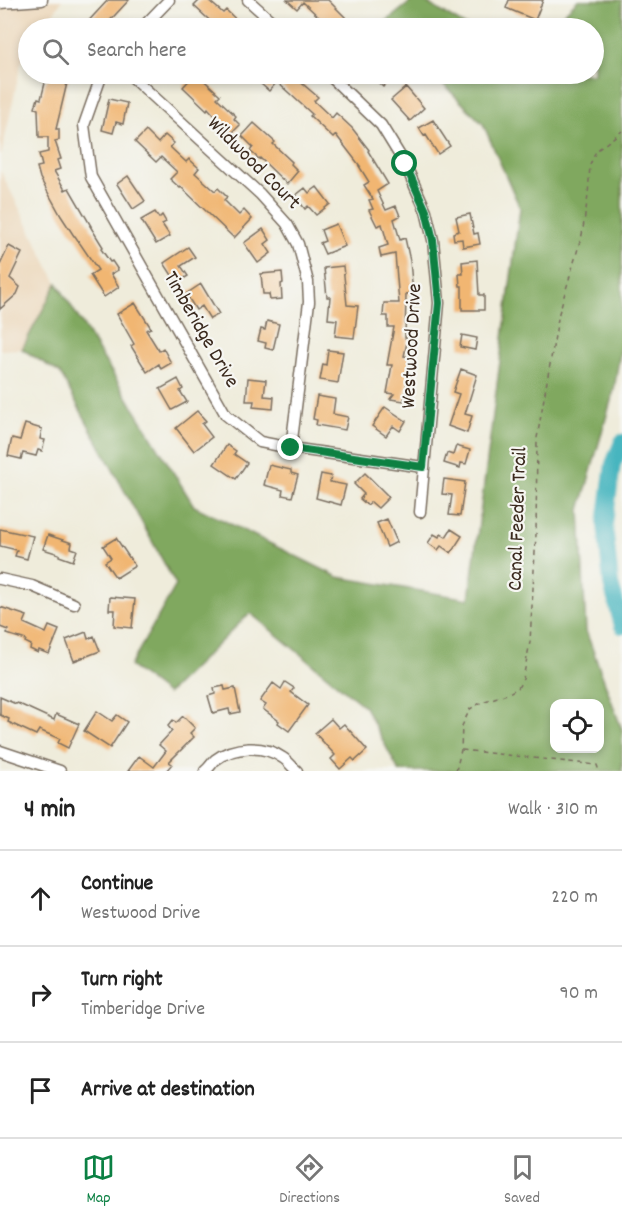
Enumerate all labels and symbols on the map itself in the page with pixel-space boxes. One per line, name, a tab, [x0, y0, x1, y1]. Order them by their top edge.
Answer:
street label: Wildwood Court	[199, 110, 307, 218]
route start	[391, 150, 417, 176]
street label: Timberidge Drive	[154, 266, 246, 394]
street label: Westwood Drive	[395, 283, 431, 409]
route end	[277, 434, 303, 460]
street label: Canal Feeder Trail	[501, 447, 537, 591]

